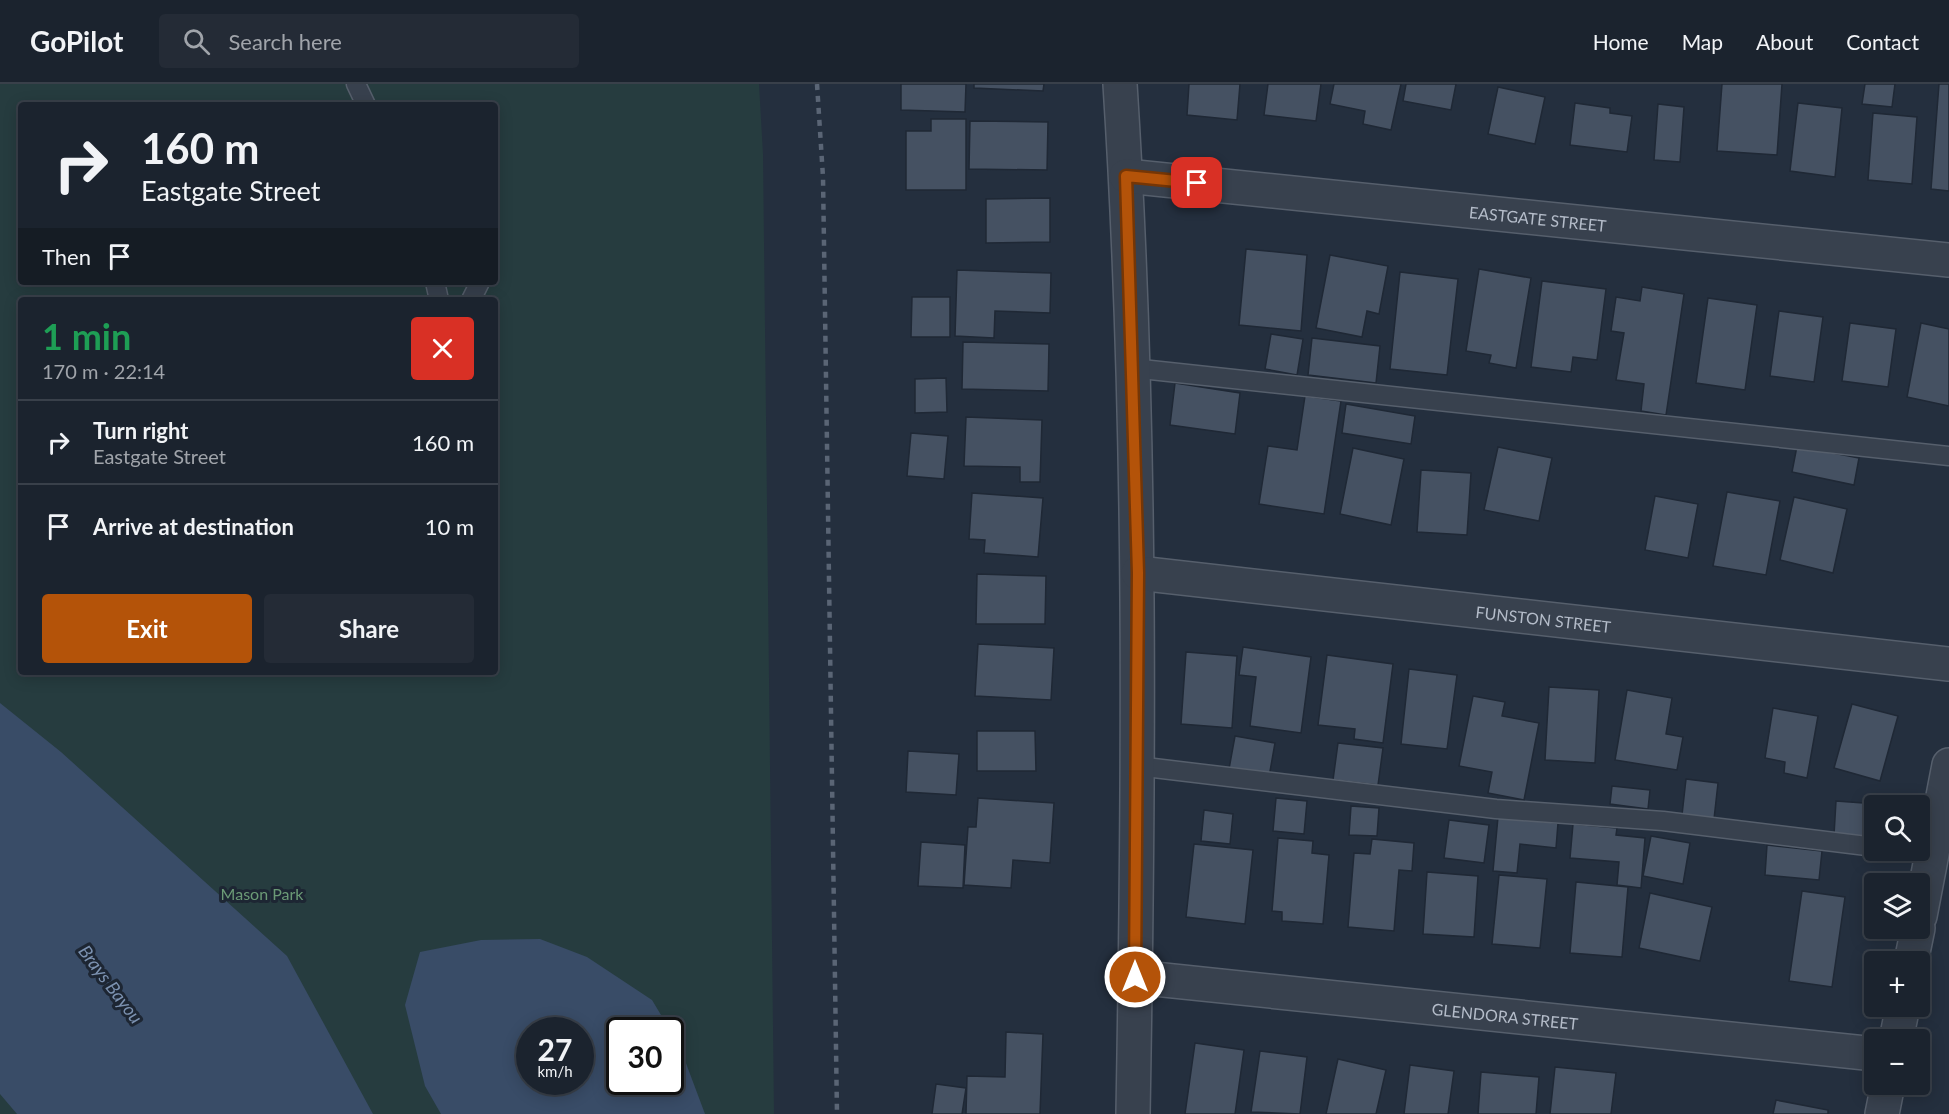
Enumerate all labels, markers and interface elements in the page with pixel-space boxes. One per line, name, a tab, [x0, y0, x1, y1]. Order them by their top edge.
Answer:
search box	[159, 14, 579, 68]
text: GoPilot	[30, 24, 123, 58]
icon: search	[180, 25, 213, 58]
text: Search here	[228, 28, 342, 55]
text: Home	[1593, 29, 1649, 54]
text: Map	[1682, 29, 1723, 54]
text: About	[1756, 29, 1813, 54]
text: Contact	[1846, 29, 1919, 54]
text: 160 m	[141, 123, 259, 173]
icon: right	[42, 126, 120, 204]
pin	[1171, 157, 1222, 208]
icon: arrive	[1180, 166, 1213, 199]
text: Eastgate Street	[141, 174, 320, 207]
street label: EASTGATE STREET	[1468, 202, 1608, 235]
icon: arrive	[103, 240, 136, 273]
text: Then	[42, 243, 91, 270]
text: 1 min	[42, 314, 131, 358]
button: close	[411, 317, 474, 380]
text: 170 m · 22:14	[42, 359, 165, 383]
text: Turn right	[93, 417, 188, 444]
icon: right	[42, 426, 75, 459]
text: 160 m	[412, 429, 474, 456]
text: Eastgate Street	[93, 444, 226, 468]
icon: arrive	[42, 510, 75, 543]
text: Arrive at destination	[93, 513, 294, 540]
text: 10 m	[425, 513, 474, 540]
button: Exit	[42, 594, 252, 663]
button: Share	[264, 594, 474, 663]
street label: FUNSTON STREET	[1475, 601, 1613, 636]
map controls	[1864, 795, 1930, 1095]
button: search	[1864, 795, 1930, 861]
button: layers	[1864, 873, 1930, 939]
park label: Mason Park	[221, 884, 304, 903]
water label: Brays Bayou	[74, 940, 148, 1028]
position arrow	[1103, 945, 1167, 1009]
button: +	[1864, 951, 1930, 1017]
street label: GLENDORA STREET	[1431, 998, 1580, 1033]
speed limit sign: 30	[606, 1017, 684, 1095]
button: −	[1864, 1029, 1930, 1095]
text: 27	[538, 1031, 572, 1067]
text: km/h	[537, 1062, 573, 1080]

